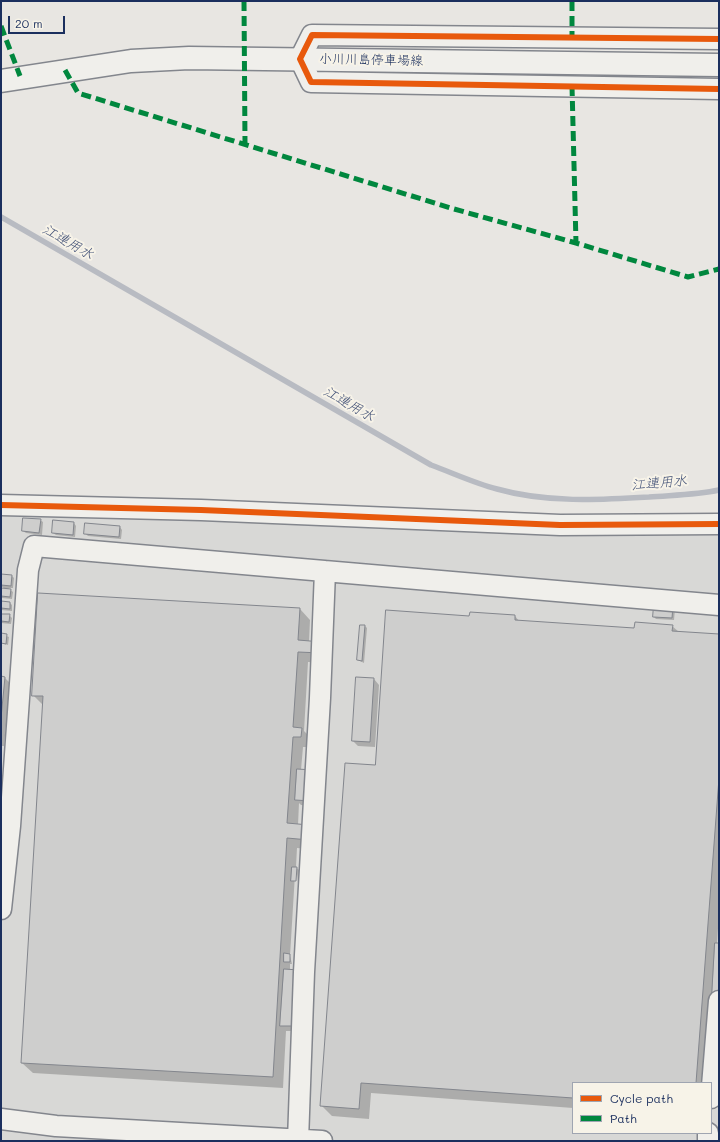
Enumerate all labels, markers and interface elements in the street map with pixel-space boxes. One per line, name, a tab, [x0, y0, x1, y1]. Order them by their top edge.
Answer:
scale bar	[10, 8, 67, 34]
text: 20 m	[15, 15, 43, 31]
street label: 小川川島停車場線	[319, 51, 423, 69]
water label: 江連用水	[40, 221, 96, 263]
water label: 江連用水	[321, 383, 377, 425]
water label: 江連用水	[630, 472, 688, 494]
legend	[572, 1082, 712, 1134]
text: Cycle path	[610, 1090, 673, 1106]
text: Path	[610, 1110, 637, 1126]

